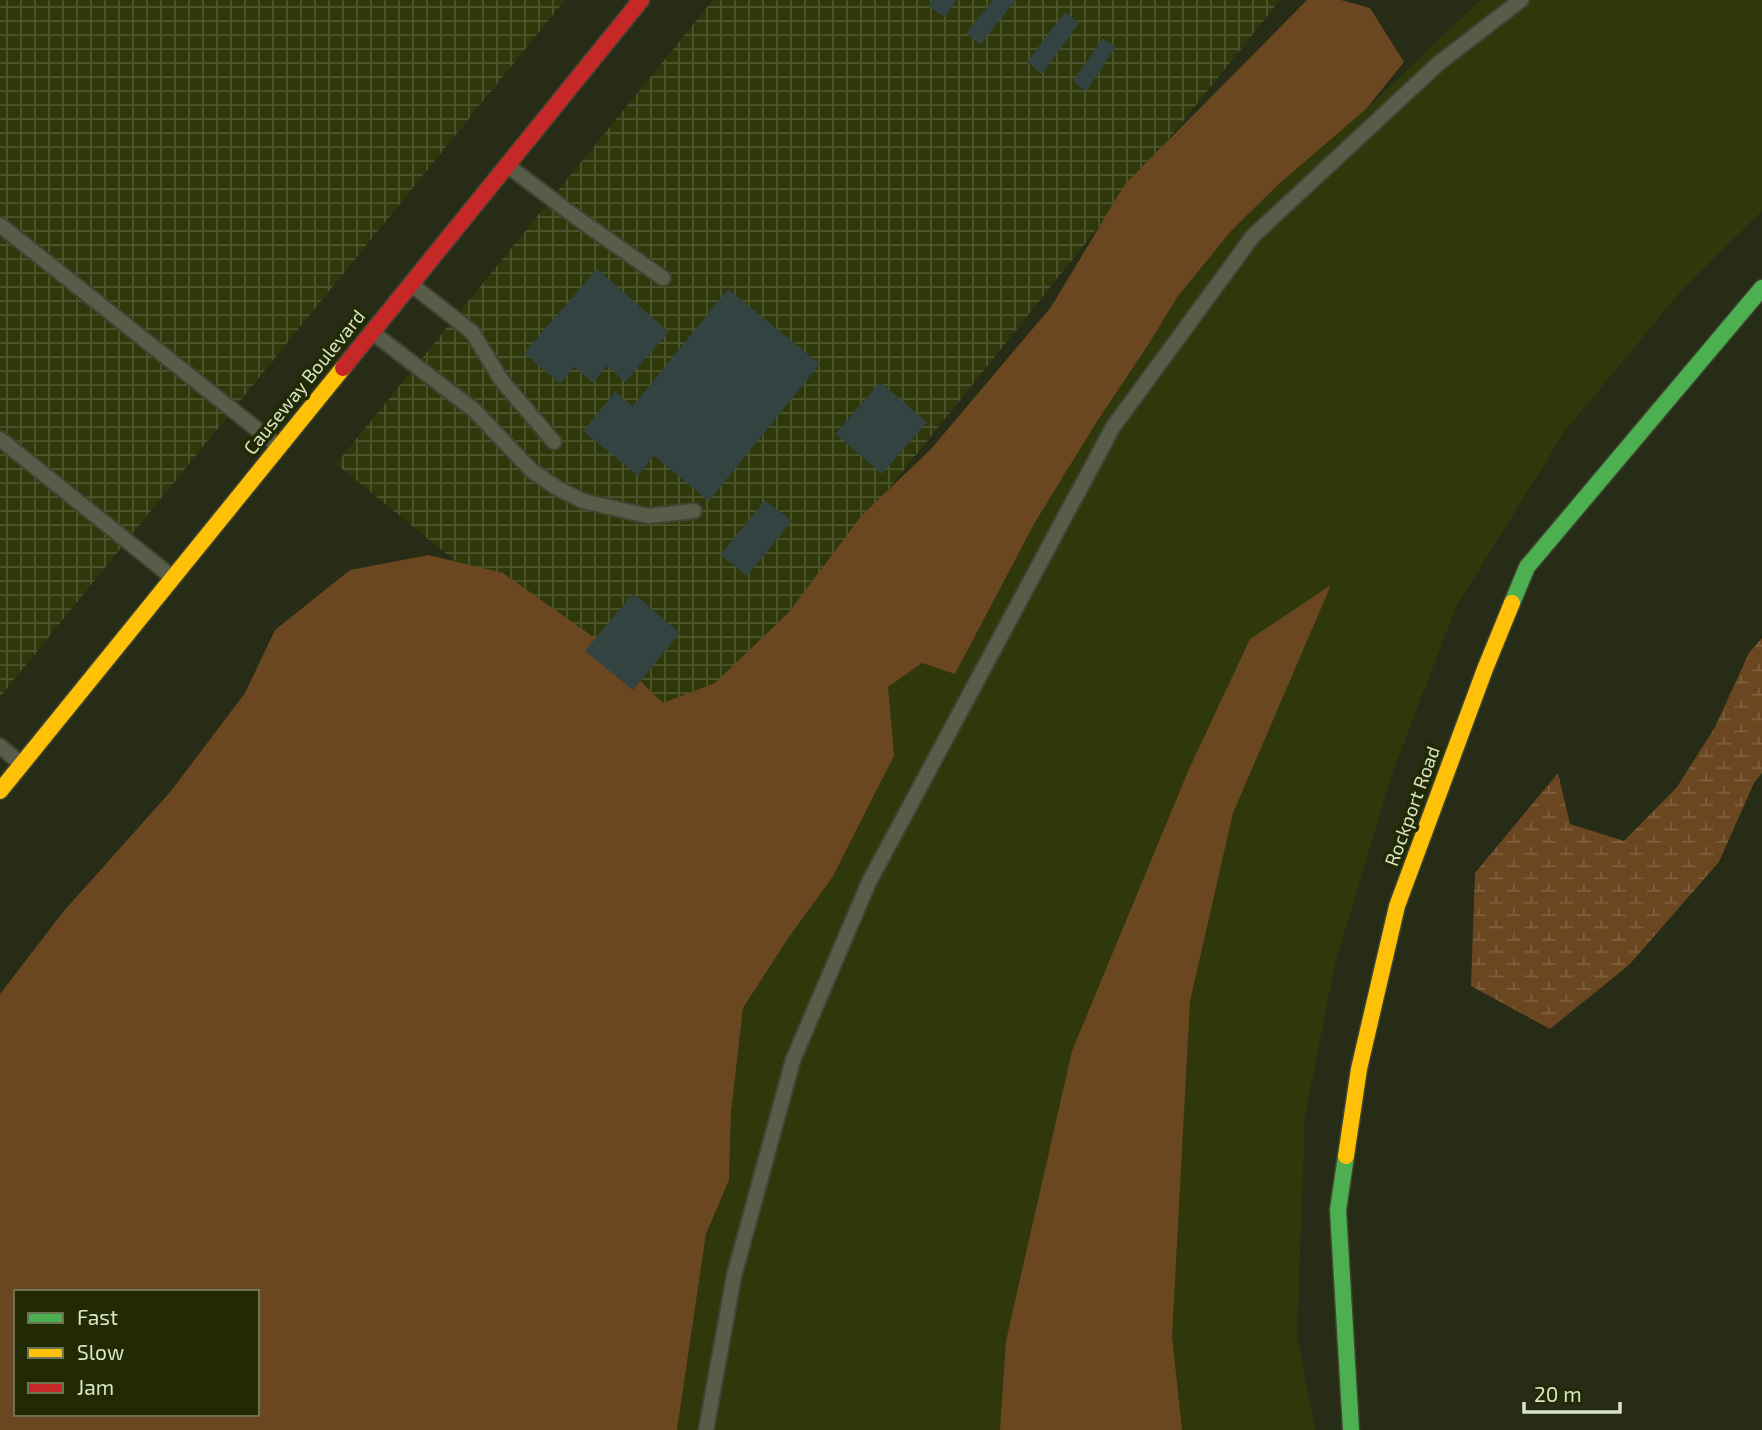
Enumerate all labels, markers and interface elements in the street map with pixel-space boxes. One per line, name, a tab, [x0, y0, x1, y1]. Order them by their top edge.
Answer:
street label: Causeway Boulevard	[238, 305, 369, 459]
street label: Rockport Road	[1379, 743, 1444, 869]
legend	[14, 1290, 259, 1416]
text: Fast	[77, 1304, 118, 1329]
text: Slow	[77, 1339, 124, 1364]
scale bar	[1524, 1370, 1620, 1414]
text: Jam	[77, 1374, 114, 1399]
text: 20 m	[1534, 1381, 1582, 1406]

